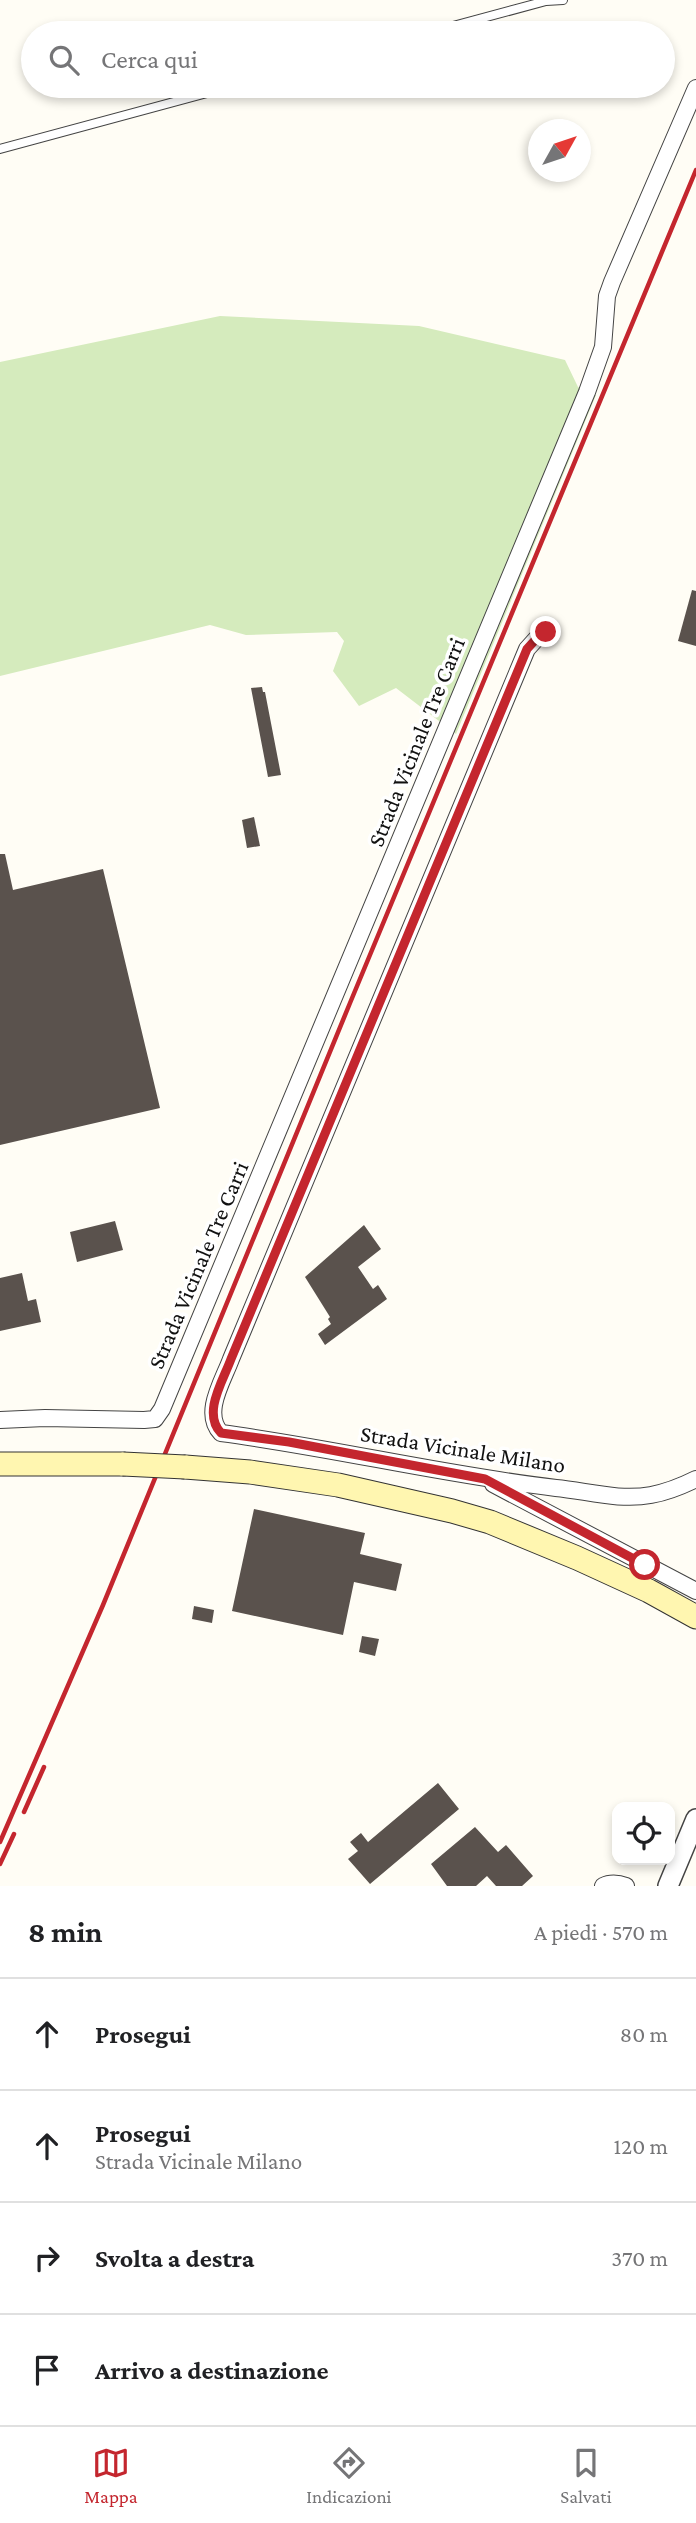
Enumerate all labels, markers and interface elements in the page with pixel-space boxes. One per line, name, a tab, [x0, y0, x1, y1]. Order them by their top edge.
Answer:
search box	[21, 21, 675, 98]
icon: search	[45, 41, 83, 79]
text: Cerca qui	[101, 45, 198, 74]
north arrow	[528, 119, 591, 182]
route end	[530, 616, 561, 647]
street label: Strada Vicinale Tre Carri	[362, 634, 470, 850]
street label: Strada Vicinale Tre Carri	[143, 1157, 253, 1373]
street label: Strada Vicinale Milano	[359, 1420, 567, 1478]
route start	[629, 1549, 660, 1580]
map controls	[612, 1802, 675, 1865]
button: locate	[612, 1802, 675, 1865]
text: 8 min	[28, 1915, 103, 1948]
text: A piedi · 570 m	[534, 1919, 668, 1945]
icon: ahead	[28, 2015, 66, 2053]
text: Prosegui	[95, 2020, 191, 2049]
text: 80 m	[620, 2021, 668, 2047]
text: Prosegui	[95, 2119, 191, 2148]
icon: ahead	[28, 2127, 66, 2165]
text: 120 m	[614, 2133, 668, 2159]
text: Strada Vicinale Milano	[95, 2148, 302, 2174]
icon: right	[28, 2239, 66, 2277]
text: Svolta a destra	[95, 2244, 254, 2273]
text: 370 m	[611, 2245, 668, 2271]
icon: arrive	[28, 2351, 66, 2389]
text: Arrivo a destinazione	[95, 2356, 329, 2385]
tab: Mappa	[84, 2444, 138, 2507]
tab: Indicazioni	[306, 2444, 392, 2507]
tab: Salvati	[560, 2444, 612, 2507]

